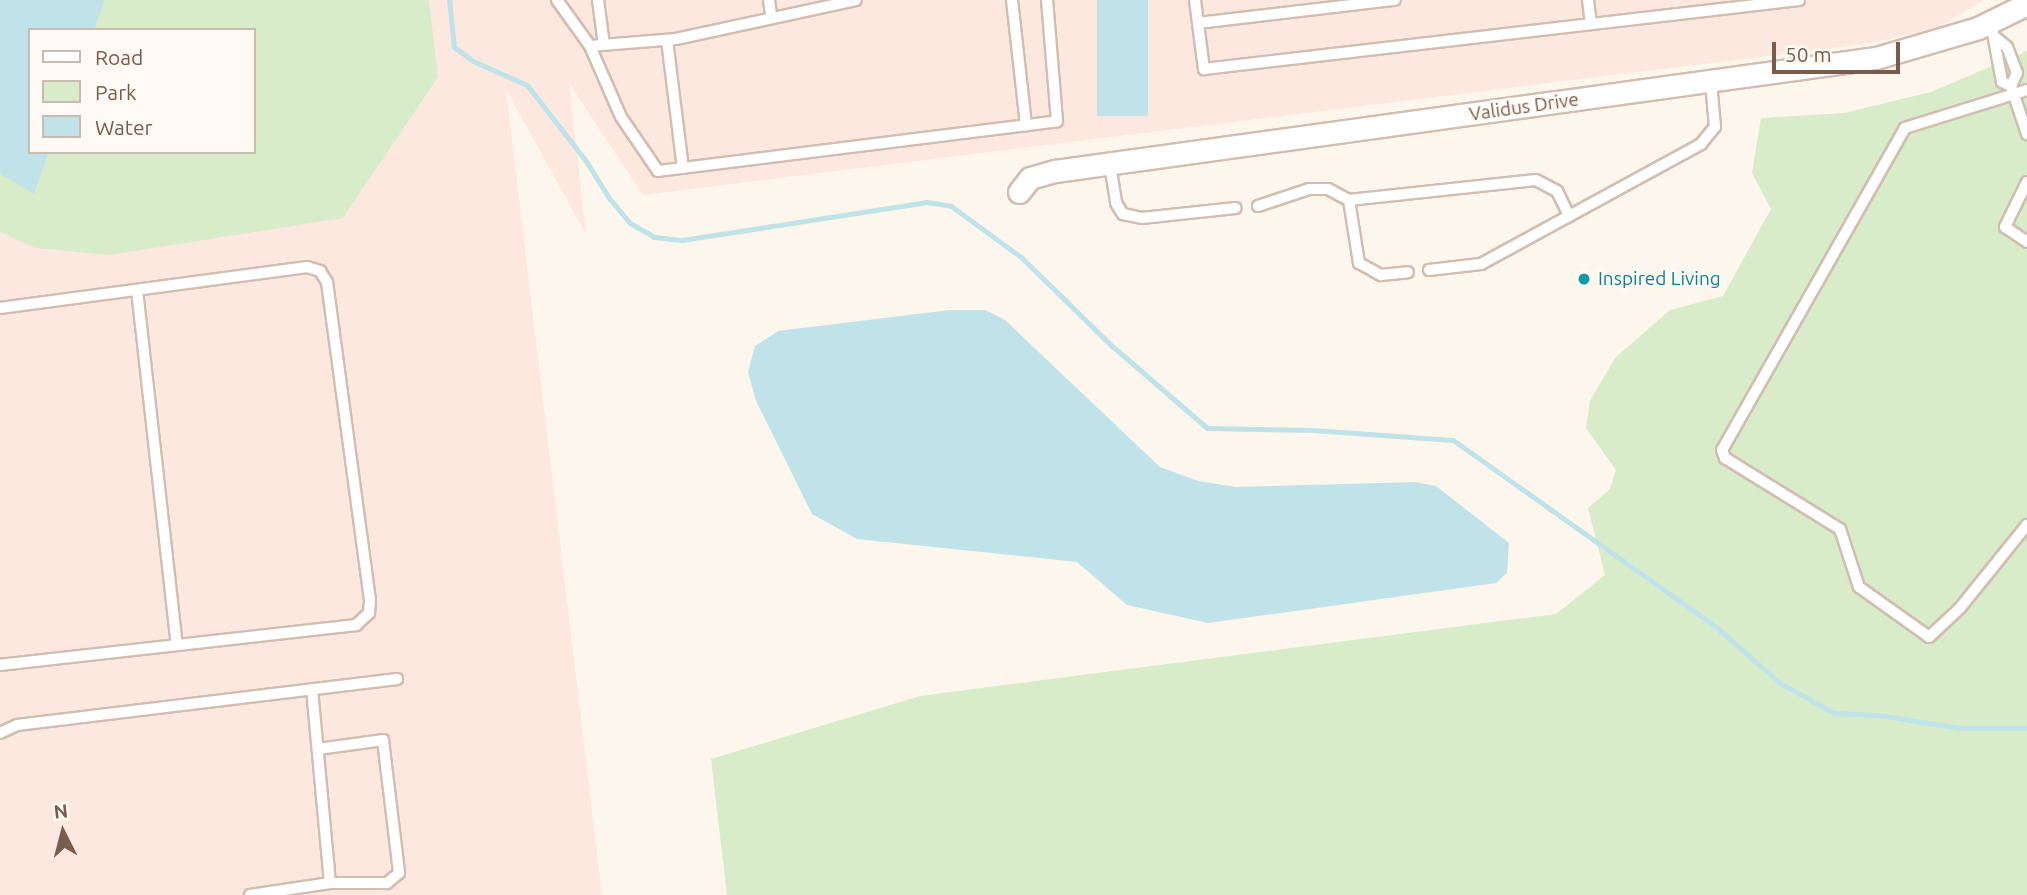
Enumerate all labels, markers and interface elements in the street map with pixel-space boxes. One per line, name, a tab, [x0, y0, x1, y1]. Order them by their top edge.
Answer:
legend	[28, 28, 256, 154]
scale bar	[1775, 28, 1903, 72]
text: 50 m	[1785, 42, 1832, 66]
text: Road	[95, 45, 143, 69]
text: Park	[95, 80, 137, 104]
street label: Validus Drive	[1468, 88, 1580, 126]
text: Water	[95, 115, 153, 139]
place label: Inspired Living	[1598, 268, 1721, 290]
marker: Inspired Living	[1576, 271, 1592, 287]
north arrow	[28, 797, 98, 867]
text: N	[53, 799, 69, 823]

